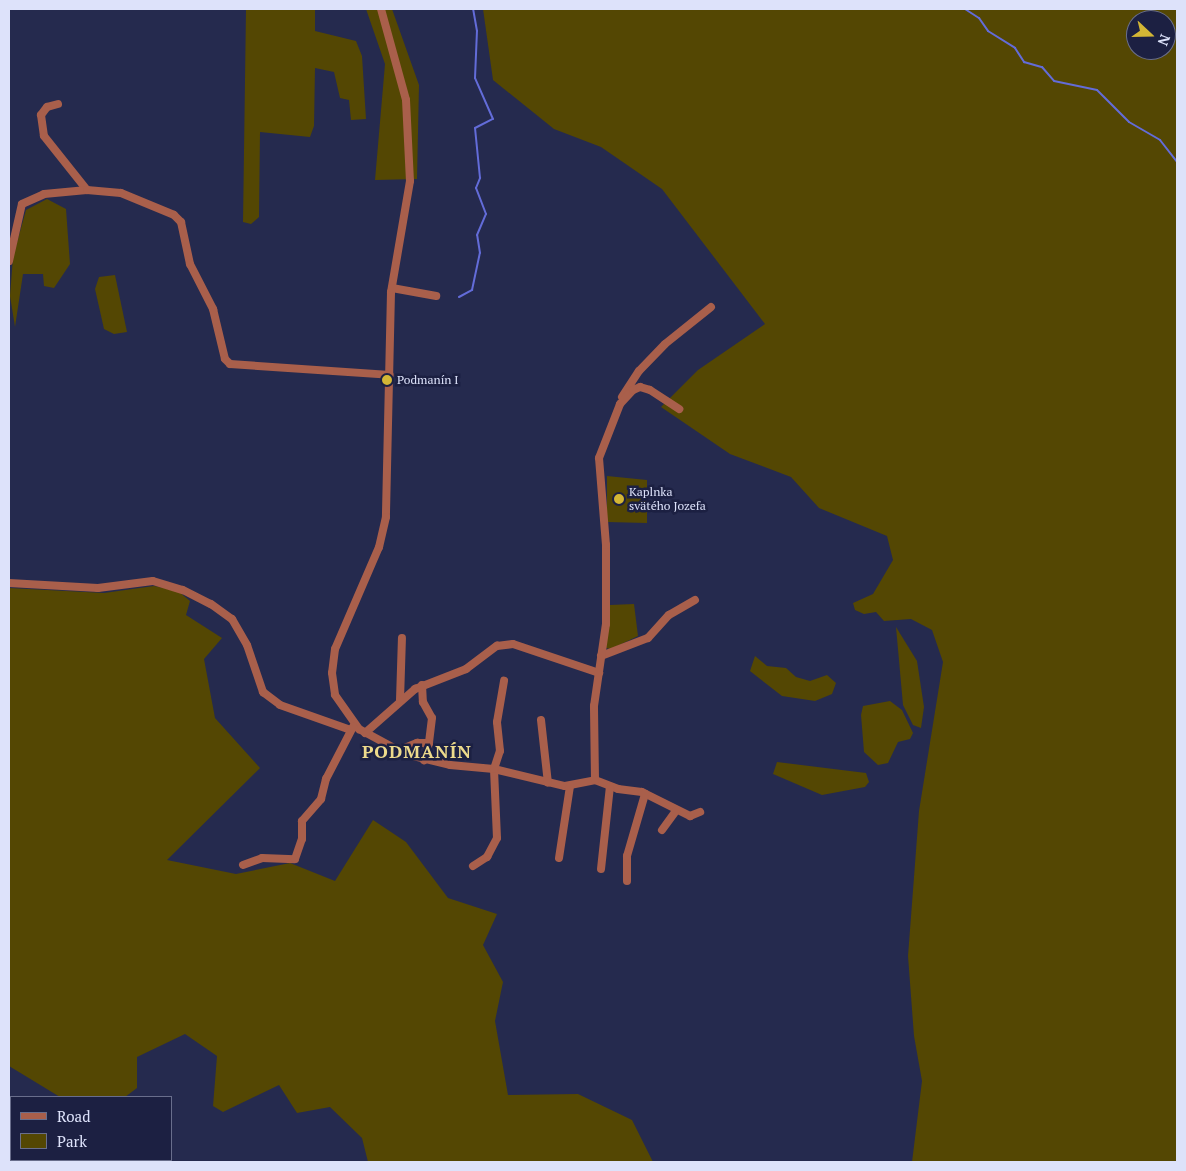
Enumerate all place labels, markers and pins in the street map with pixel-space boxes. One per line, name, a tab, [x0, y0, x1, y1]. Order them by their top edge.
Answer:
place label: Podmanín I	[397, 373, 459, 387]
marker: Podmanín I	[381, 374, 393, 386]
place label: Kaplnka svätého Jozefa	[629, 485, 706, 513]
marker: Kaplnka svätého Jozefa	[613, 493, 625, 505]

